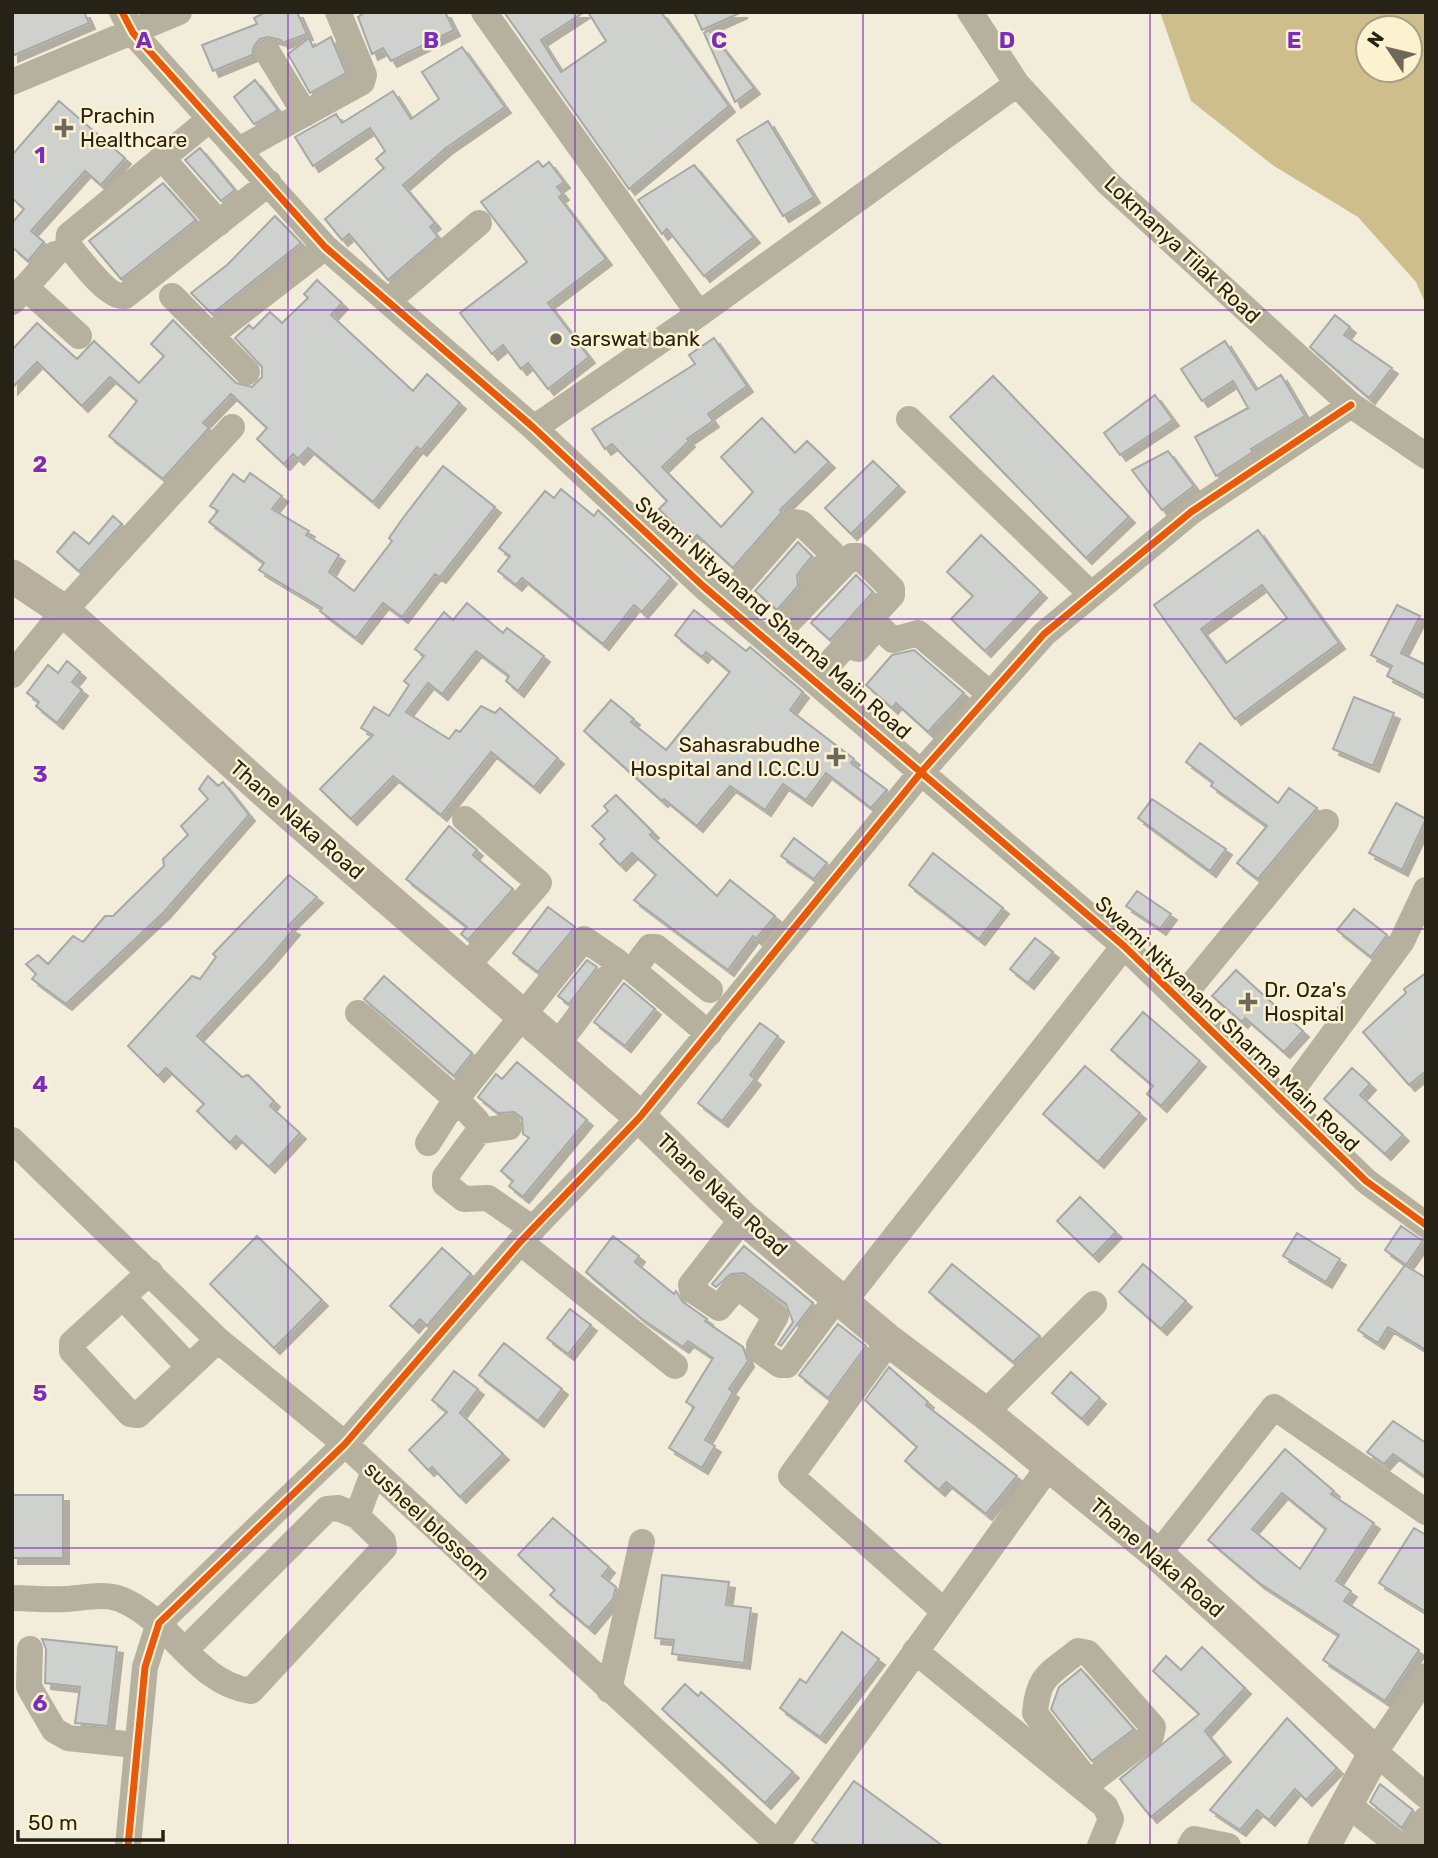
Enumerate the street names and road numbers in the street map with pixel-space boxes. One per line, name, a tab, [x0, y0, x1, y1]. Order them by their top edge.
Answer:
street label: Lokmanya Tilak Road	[1099, 171, 1265, 328]
street label: Swami Nityanand Sharma Main Road	[630, 491, 916, 744]
street label: Thane Naka Road	[225, 755, 369, 885]
street label: Swami Nityanand Sharma Main Road	[1090, 891, 1365, 1157]
street label: Thane Naka Road	[652, 1128, 793, 1261]
street label: susheel blossom	[359, 1456, 495, 1585]
street label: Thane Naka Road	[1085, 1493, 1229, 1623]

